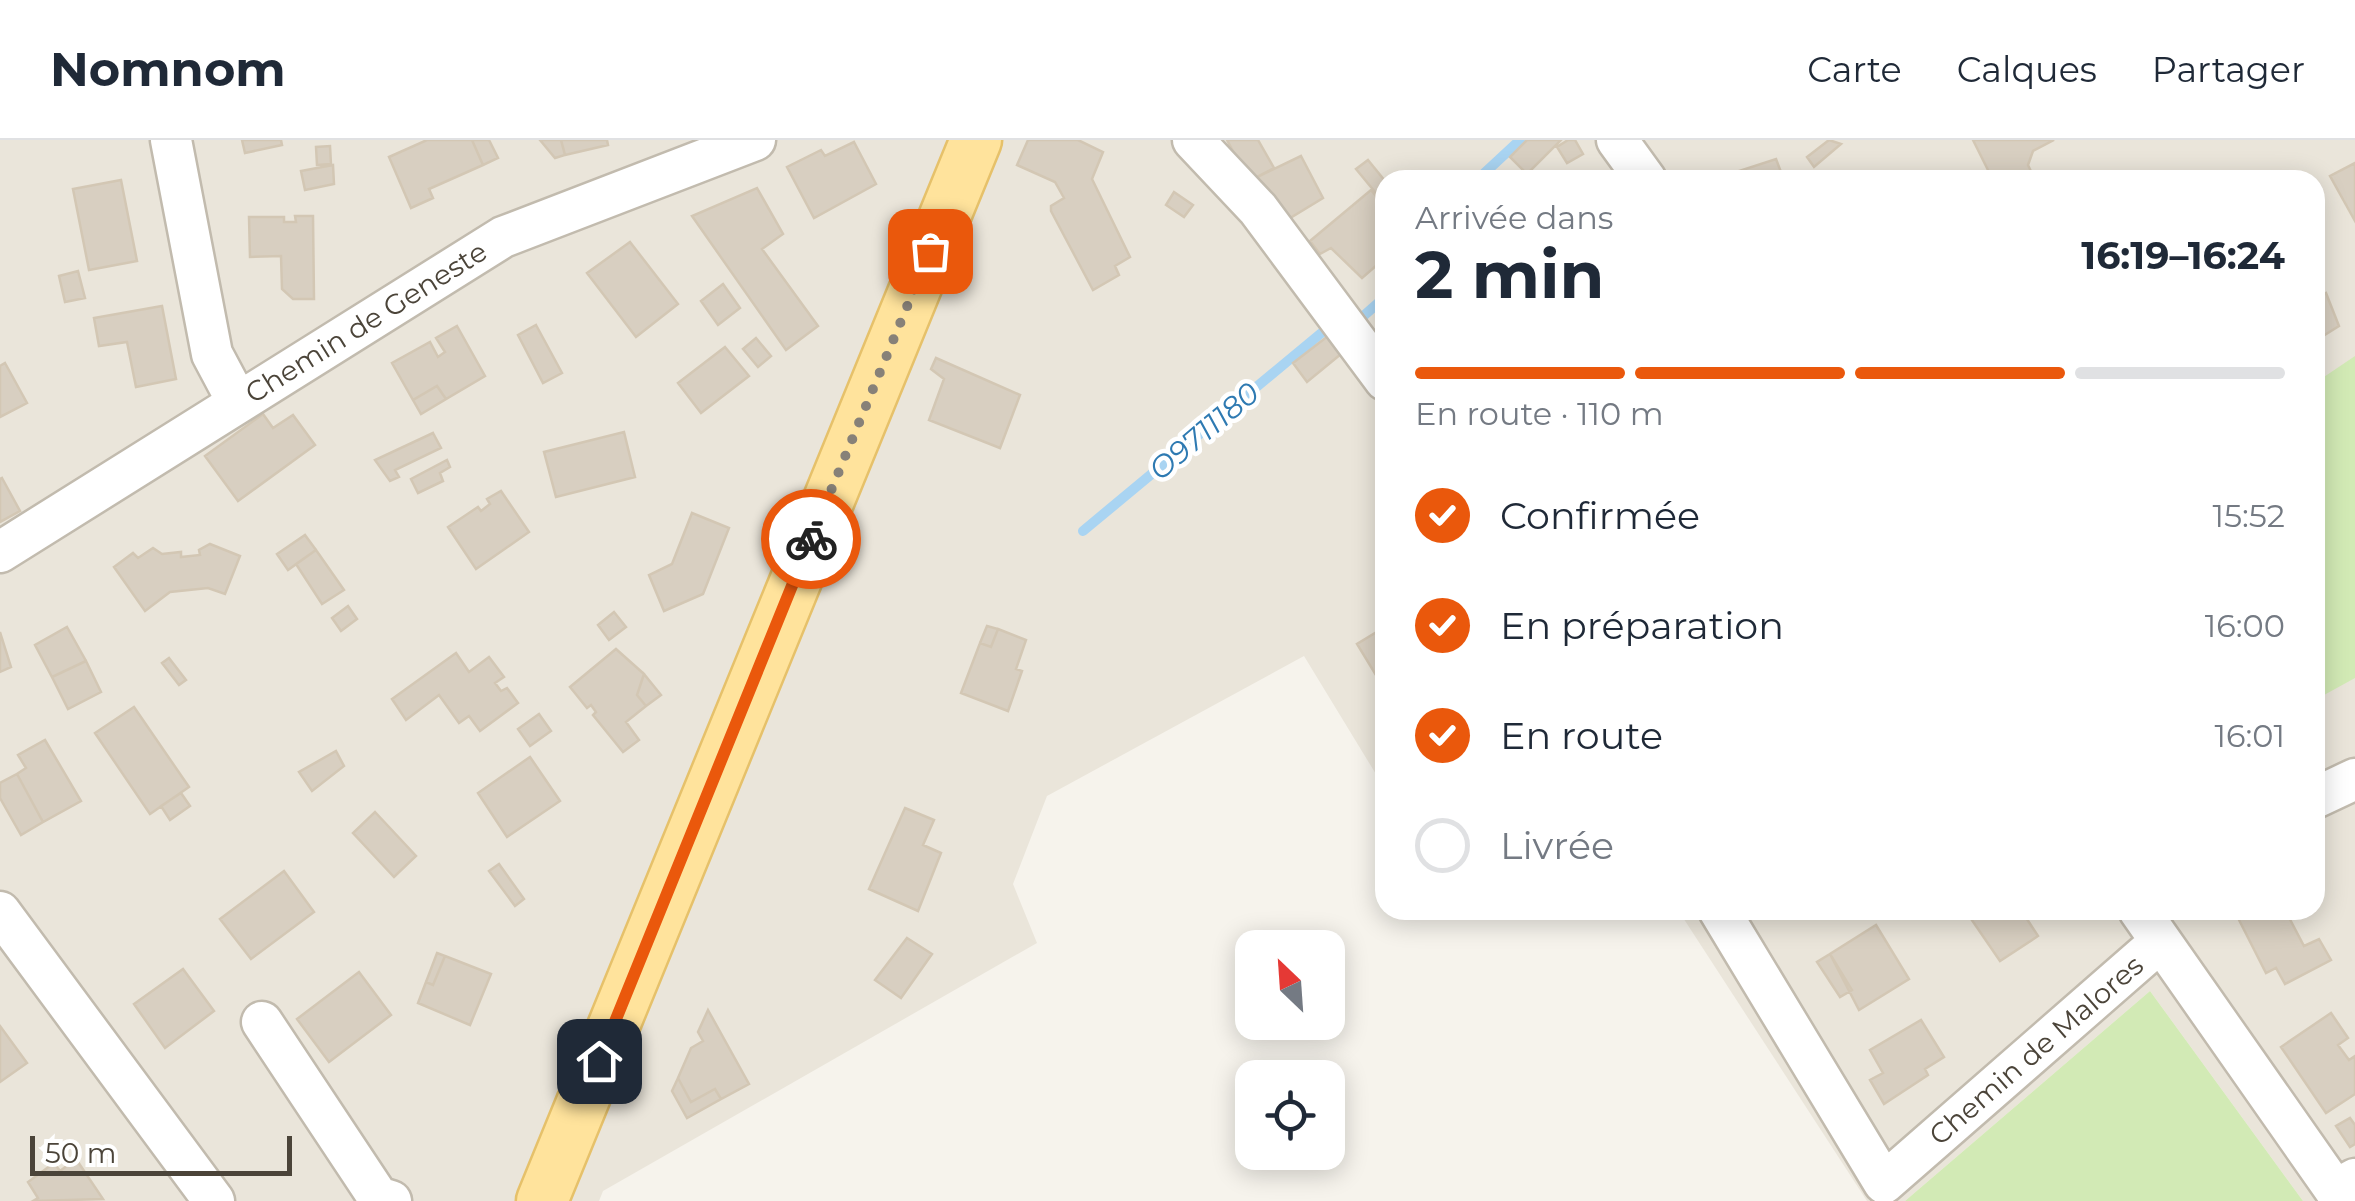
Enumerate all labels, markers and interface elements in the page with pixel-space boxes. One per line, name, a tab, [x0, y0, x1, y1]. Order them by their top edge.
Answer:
text: Nomnom	[50, 40, 286, 98]
text: Carte	[1807, 48, 1902, 91]
text: Calques	[1957, 48, 2097, 91]
text: Partager	[2152, 48, 2305, 91]
text: Arrivée dans	[1415, 198, 1613, 237]
pin	[888, 209, 973, 294]
icon: bag	[903, 224, 958, 279]
text: 16:19–16:24	[2081, 232, 2285, 279]
street label: Chemin de Geneste	[239, 234, 493, 410]
text: 2 min	[1415, 235, 1604, 314]
water label: O9711180	[1141, 374, 1267, 488]
text: En route · 110 m	[1415, 394, 1664, 433]
icon: check	[1415, 488, 1470, 543]
courier	[761, 489, 861, 589]
text: Confirmée	[1500, 492, 1700, 539]
text: 15:52	[2212, 496, 2285, 535]
icon: bike	[784, 512, 839, 567]
icon: check	[1415, 598, 1470, 653]
text: En préparation	[1500, 602, 1784, 649]
text: 16:00	[2205, 606, 2285, 645]
icon: check	[1415, 708, 1470, 763]
text: En route	[1500, 712, 1663, 759]
text: 16:01	[2214, 716, 2285, 755]
text: Livrée	[1500, 822, 1614, 869]
north arrow	[1235, 930, 1345, 1040]
map controls	[1235, 930, 1345, 1170]
street label: Chemin de Malores	[1922, 948, 2150, 1152]
pin	[557, 1019, 642, 1104]
icon: home	[572, 1034, 627, 1089]
button: locate	[1235, 1060, 1345, 1170]
scale bar	[30, 1131, 292, 1176]
text: 50 m	[45, 1136, 116, 1170]

